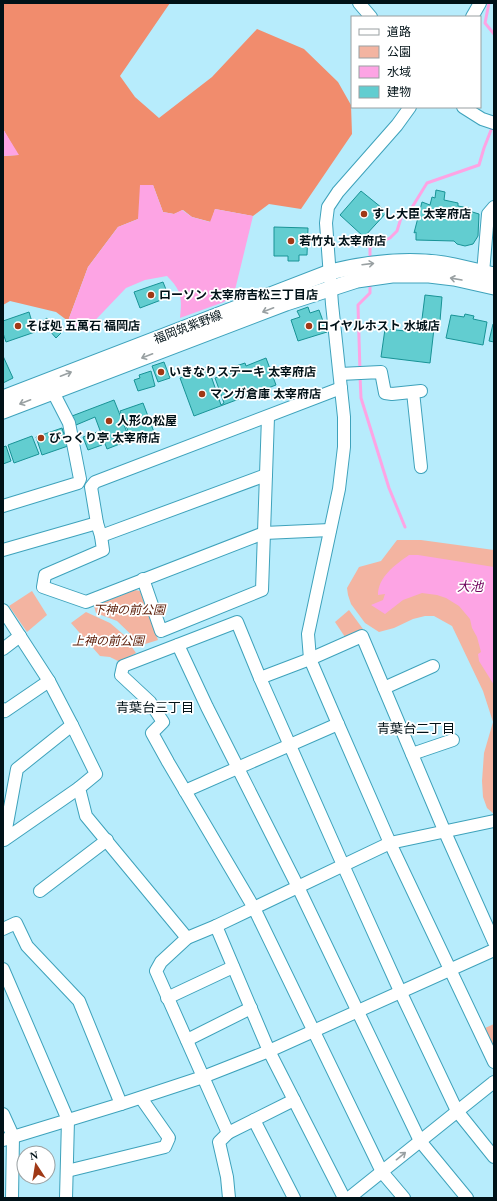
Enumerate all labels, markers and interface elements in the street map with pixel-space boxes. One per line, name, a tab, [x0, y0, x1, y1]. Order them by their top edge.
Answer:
legend	[351, 16, 481, 108]
text: 道路	[387, 25, 411, 39]
text: 公園	[387, 45, 411, 59]
text: 水域	[387, 65, 411, 79]
text: 建物	[387, 85, 411, 99]
place label: すし大臣 太宰府店	[372, 207, 471, 221]
marker: すし大臣 太宰府店	[359, 209, 369, 219]
place label: 若竹丸 太宰府店	[299, 234, 386, 248]
marker: 若竹丸 太宰府店	[286, 236, 296, 246]
one-way arrow	[361, 260, 374, 268]
one-way arrow	[450, 275, 463, 283]
place label: ローソン 太宰府吉松三丁目店	[159, 288, 318, 302]
marker: ローソン 太宰府吉松三丁目店	[146, 290, 156, 300]
one-way arrow	[263, 306, 275, 314]
street label: 福岡筑紫野線	[152, 308, 224, 346]
place label: そば処 五萬石 福岡店	[26, 319, 140, 333]
place label: ロイヤルホスト 水城店	[317, 319, 440, 333]
marker: そば処 五萬石 福岡店	[13, 321, 23, 331]
marker: ロイヤルホスト 水城店	[304, 321, 314, 331]
one-way arrow	[141, 353, 153, 361]
place label: いきなりステーキ 太宰府店	[169, 365, 316, 379]
marker: いきなりステーキ 太宰府店	[156, 367, 166, 377]
one-way arrow	[59, 369, 71, 377]
place label: マンガ倉庫 太宰府店	[210, 387, 321, 401]
marker: マンガ倉庫 太宰府店	[197, 389, 207, 399]
one-way arrow	[20, 399, 32, 407]
place label: 人形の松屋	[117, 414, 177, 428]
marker: 人形の松屋	[104, 416, 114, 426]
place label: びっくり亭 太宰府店	[49, 431, 160, 445]
marker: びっくり亭 太宰府店	[36, 433, 46, 443]
water label: 大池	[457, 579, 485, 594]
park label: 下神の前公園	[93, 603, 167, 617]
park label: 上神の前公園	[72, 634, 146, 648]
district label: 青葉台三丁目	[116, 700, 194, 715]
district label: 青葉台二丁目	[377, 721, 455, 736]
north arrow	[16, 1145, 56, 1185]
text: N	[29, 1149, 39, 1162]
one-way arrow	[396, 1152, 407, 1160]

